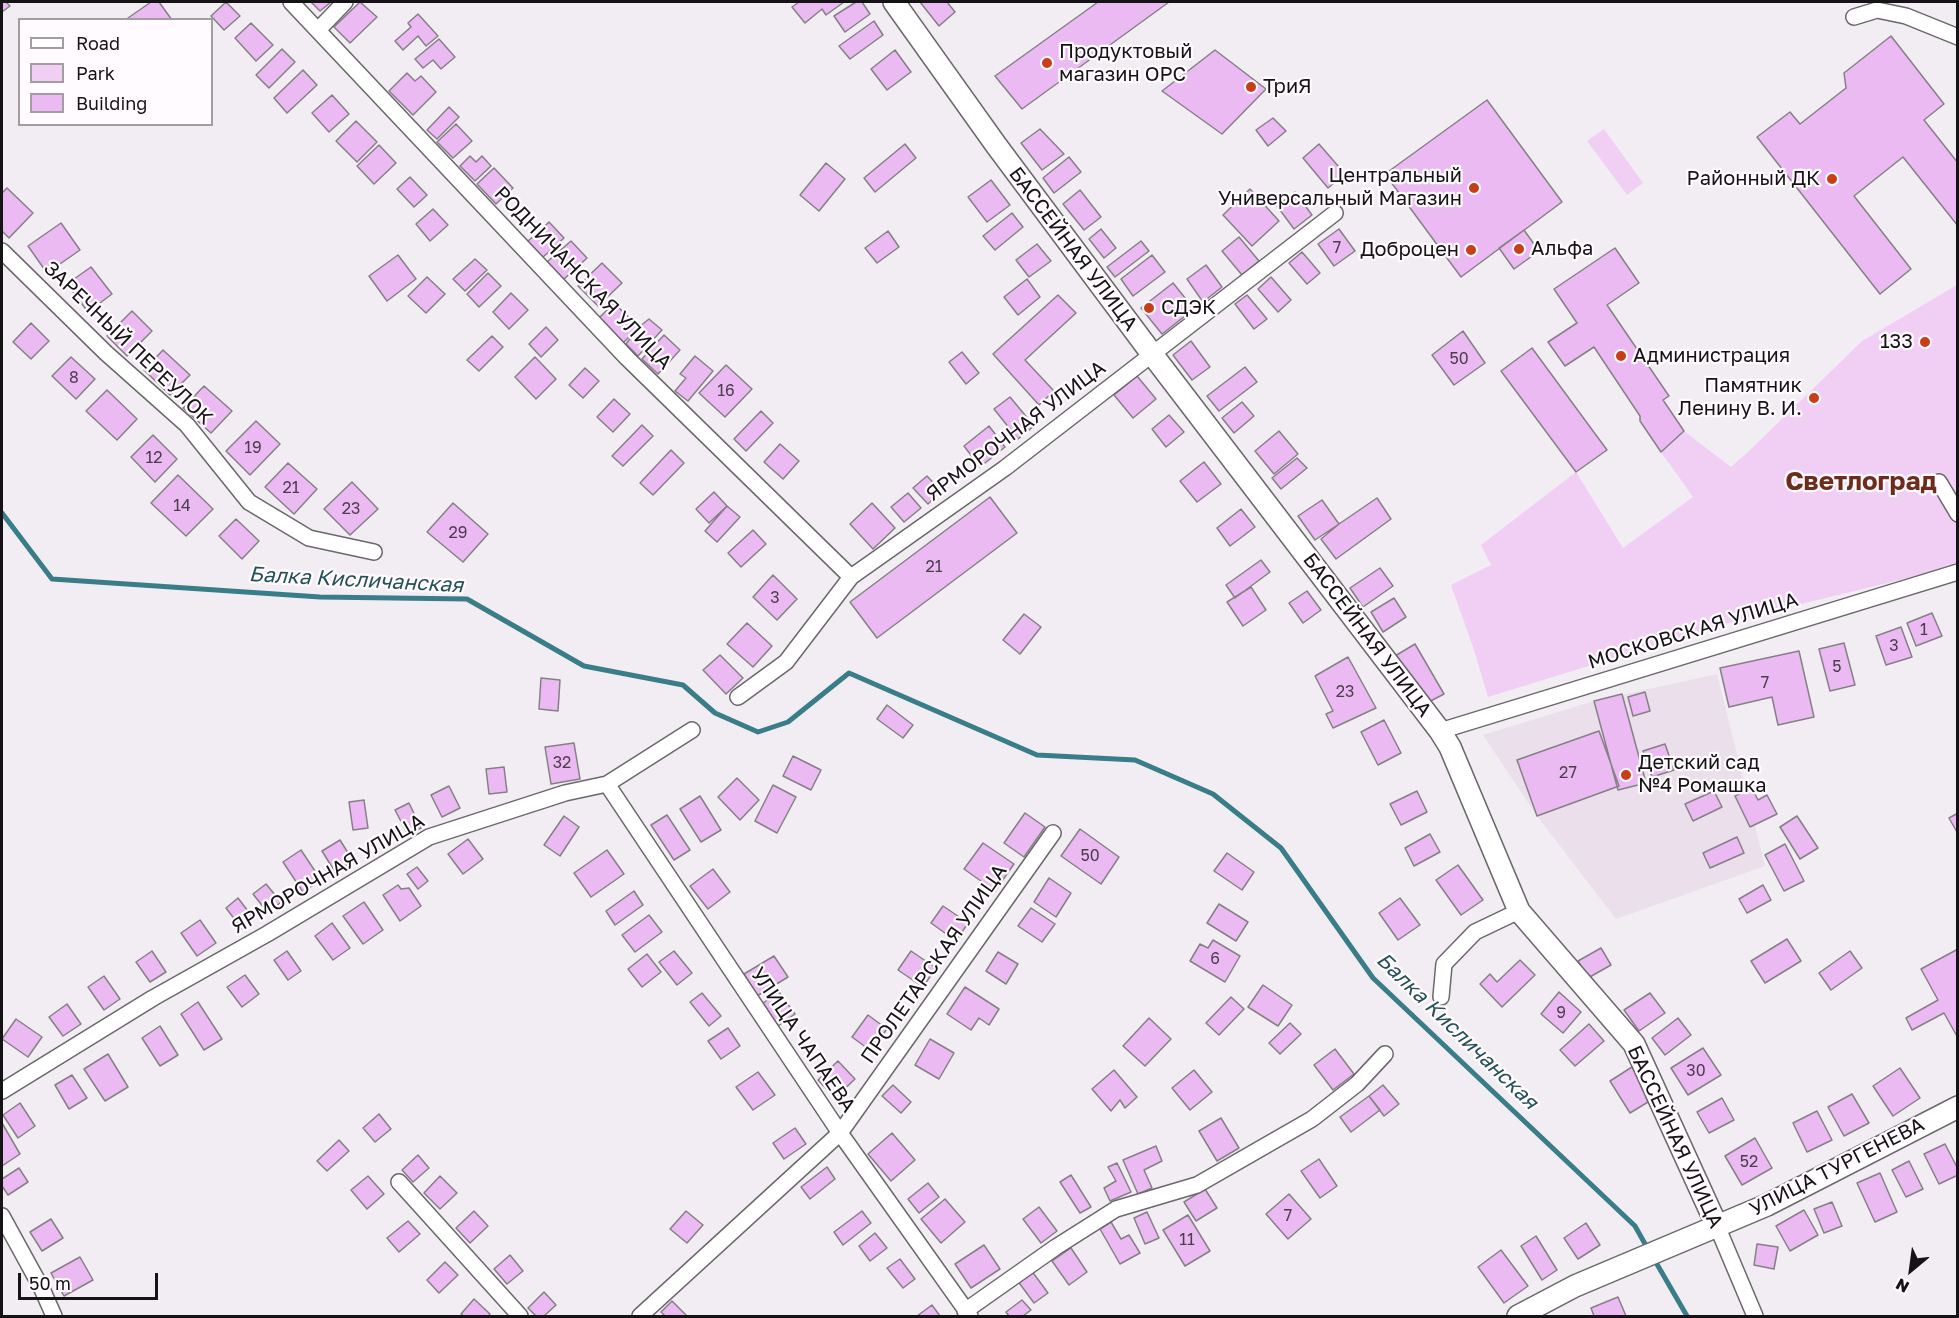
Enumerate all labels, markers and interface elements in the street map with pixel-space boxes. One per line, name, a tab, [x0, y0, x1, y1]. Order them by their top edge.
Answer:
legend	[18, 18, 213, 126]
text: Road	[76, 32, 120, 54]
place label: Продуктовый магазин ОРС	[1059, 40, 1192, 87]
marker: Продуктовый магазин ОРС	[1040, 56, 1054, 70]
text: Park	[76, 62, 115, 84]
place label: ТриЯ	[1263, 75, 1312, 99]
marker: ТриЯ	[1244, 80, 1258, 94]
text: Building	[76, 92, 147, 114]
street label: БАССЕЙНАЯ УЛИЦА	[1004, 162, 1142, 336]
place label: Центральный Универсальный Магазин	[1218, 164, 1462, 211]
place label: Районный ДК	[1687, 167, 1820, 191]
marker: Районный ДК	[1825, 172, 1839, 186]
street label: РОДНИЧАНСКАЯ УЛИЦА	[489, 181, 677, 375]
marker: Центральный Универсальный Магазин	[1467, 181, 1481, 195]
place label: Альфа	[1531, 237, 1593, 261]
house number: 7	[1333, 238, 1341, 258]
place label: Доброцен	[1360, 238, 1459, 262]
marker: Альфа	[1512, 242, 1526, 256]
marker: Доброцен	[1464, 243, 1478, 257]
street label: ЗАРЕЧНЫЙ ПЕРЕУЛОК	[38, 256, 218, 430]
place label: СДЭК	[1161, 296, 1216, 320]
marker: СДЭК	[1142, 301, 1156, 315]
place label: 133	[1880, 330, 1913, 354]
marker: 133	[1918, 335, 1932, 349]
place label: Администрация	[1633, 344, 1790, 368]
house number: 50	[1449, 349, 1469, 369]
marker: Администрация	[1614, 349, 1628, 363]
street label: ЯРМОРОЧНАЯ УЛИЦА	[922, 356, 1110, 506]
house number: 8	[69, 368, 79, 388]
place label: Памятник Ленину В. И.	[1678, 374, 1802, 421]
house number: 16	[717, 381, 735, 401]
marker: Памятник Ленину В. И.	[1807, 391, 1821, 405]
house number: 19	[244, 438, 262, 458]
house number: 12	[145, 448, 163, 468]
district label: Светлоград	[1785, 466, 1937, 498]
house number: 21	[282, 478, 300, 498]
house number: 14	[173, 496, 191, 516]
house number: 23	[342, 499, 360, 519]
house number: 29	[449, 523, 467, 543]
street label: БАССЕЙНАЯ УЛИЦА	[1298, 548, 1436, 722]
house number: 21	[925, 557, 943, 577]
water label: Балка Кисличанская	[248, 562, 464, 598]
house number: 3	[770, 588, 780, 608]
street label: МОСКОВСКАЯ УЛИЦА	[1585, 588, 1801, 674]
house number: 1	[1920, 620, 1928, 640]
house number: 3	[1889, 636, 1899, 656]
house number: 5	[1832, 657, 1842, 677]
house number: 7	[1761, 673, 1769, 693]
house number: 23	[1336, 682, 1354, 702]
place label: Детский сад №4 Ромашка	[1638, 751, 1766, 798]
house number: 32	[553, 753, 571, 773]
house number: 27	[1559, 763, 1577, 783]
marker: Детский сад №4 Ромашка	[1619, 768, 1633, 782]
street label: ЯРМОРОЧНАЯ УЛИЦА	[227, 809, 429, 939]
house number: 50	[1080, 846, 1100, 866]
street label: ПРОЛЕТАРСКАЯ УЛИЦА	[856, 860, 1012, 1068]
water label: Балка Кисличанская	[1371, 947, 1543, 1115]
house number: 6	[1210, 949, 1220, 969]
street label: УЛИЦА ЧАПАЕВА	[746, 963, 860, 1117]
house number: 9	[1556, 1003, 1566, 1023]
street label: БАССЕЙНАЯ УЛИЦА	[1622, 1042, 1728, 1232]
house number: 30	[1686, 1061, 1706, 1081]
street label: УЛИЦА ТУРГЕНЕВА	[1746, 1113, 1928, 1221]
house number: 52	[1740, 1152, 1758, 1172]
house number: 7	[1284, 1206, 1292, 1226]
house number: 11	[1179, 1230, 1195, 1250]
north arrow	[1881, 1240, 1941, 1300]
scale bar	[21, 1261, 160, 1299]
text: 50 m	[29, 1272, 71, 1294]
text: N	[1892, 1274, 1912, 1297]

